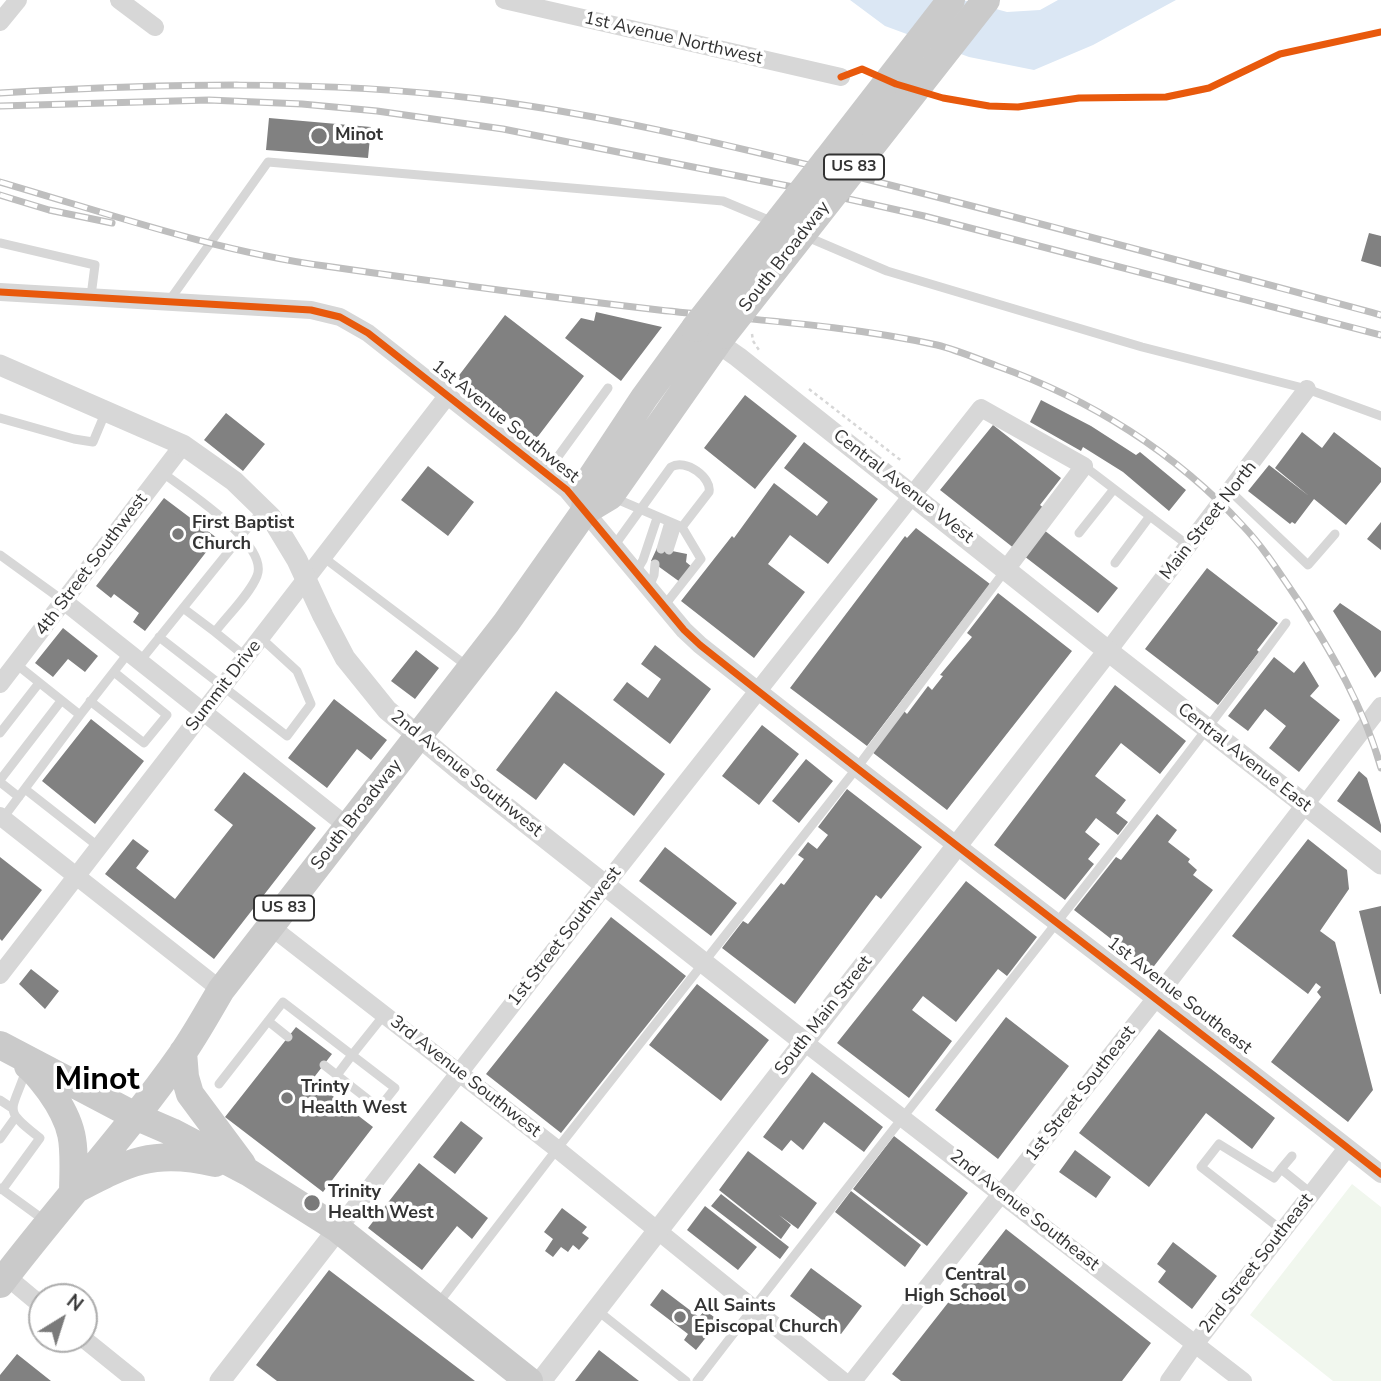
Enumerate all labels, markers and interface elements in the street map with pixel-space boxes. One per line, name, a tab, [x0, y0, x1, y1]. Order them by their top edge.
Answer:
street label: 1st Avenue Northwest	[582, 8, 764, 70]
place label: Minot	[335, 125, 383, 147]
marker: Minot	[309, 126, 329, 146]
road number: US 83	[824, 154, 884, 180]
street label: South Broadway	[735, 197, 835, 317]
street label: 1st Avenue Southwest	[427, 356, 583, 488]
street label: Central Avenue West	[828, 425, 978, 549]
street label: Main Street North	[1156, 457, 1262, 585]
street label: 4th Street Southwest	[31, 490, 153, 640]
place label: First Baptist Church	[192, 513, 294, 556]
marker: First Baptist Church	[170, 526, 186, 542]
street label: Summit Drive	[182, 636, 266, 736]
street label: Central Avenue East	[1173, 699, 1315, 817]
street label: 2nd Avenue Southwest	[386, 706, 546, 842]
street label: South Broadway	[307, 755, 407, 875]
street label: 1st Street Southwest	[504, 863, 626, 1011]
road number: US 83	[254, 896, 314, 920]
street label: 1st Avenue Southeast	[1102, 933, 1256, 1059]
street label: South Main Street	[771, 952, 877, 1080]
street label: 3rd Avenue Southwest	[385, 1011, 545, 1143]
street label: 1st Street Southeast	[1021, 1022, 1141, 1166]
district label: Minot	[54, 1062, 140, 1100]
place label: Trinty Health West	[301, 1077, 407, 1120]
marker: Trinty Health West	[279, 1090, 295, 1106]
street label: 2nd Avenue Southeast	[945, 1146, 1103, 1276]
place label: Trinity Health West	[328, 1182, 434, 1224]
street label: 2nd Street Southeast	[1196, 1190, 1318, 1338]
marker: Trinity Health West	[302, 1193, 322, 1213]
place label: Central High School	[904, 1265, 1006, 1308]
marker: Central High School	[1012, 1278, 1028, 1294]
north arrow	[28, 1283, 98, 1353]
text: N	[61, 1288, 88, 1318]
place label: All Saints Episcopal Church	[694, 1296, 838, 1338]
marker: All Saints Episcopal Church	[672, 1309, 688, 1325]

